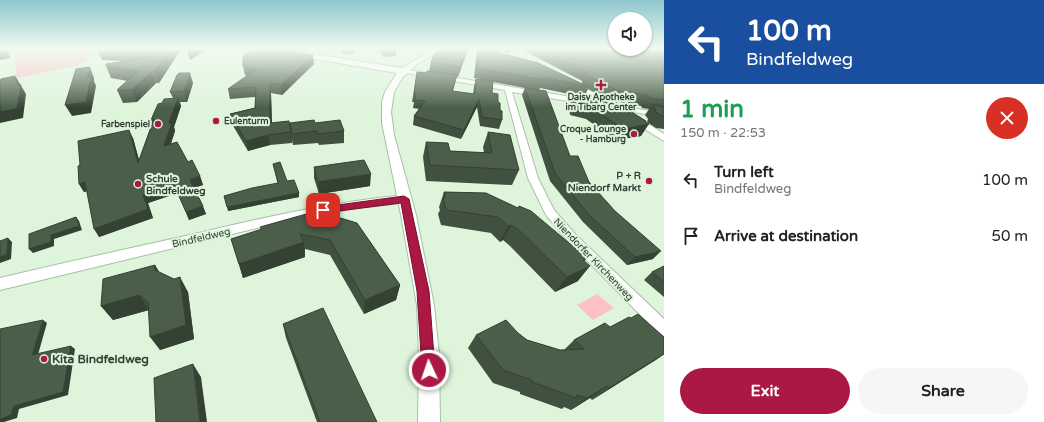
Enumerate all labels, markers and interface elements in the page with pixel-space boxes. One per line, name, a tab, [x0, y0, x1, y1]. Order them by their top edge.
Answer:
map controls	[608, 12, 652, 56]
button: sound	[608, 12, 652, 56]
text: 100 m	[746, 14, 832, 48]
icon: left	[680, 16, 732, 68]
text: Bindfeldweg	[746, 48, 853, 70]
marker: Daisy Apotheke im Tibarg Center	[596, 80, 606, 90]
place label: Daisy Apotheke im Tibarg Center	[565, 92, 637, 113]
text: 1 min	[680, 95, 744, 124]
button: close	[986, 97, 1028, 139]
marker: Eulenturm	[211, 116, 221, 126]
place label: Eulenturm	[224, 116, 268, 127]
place label: Farbenspiel	[101, 119, 150, 130]
marker: Farbenspiel	[153, 119, 163, 129]
place label: Croque Lounge - Hamburg	[560, 124, 626, 145]
text: 150 m · 22:53	[680, 125, 766, 141]
marker: Croque Lounge - Hamburg	[629, 129, 639, 139]
text: Turn left	[714, 163, 774, 181]
icon: left	[680, 169, 702, 191]
place label: P + R Niendorf Markt	[568, 170, 641, 194]
text: 100 m	[982, 171, 1028, 189]
place label: Schule Bindfeldweg	[146, 173, 206, 197]
marker: P + R Niendorf Markt	[644, 176, 654, 186]
marker: Schule Bindfeldweg	[133, 179, 143, 189]
text: Bindfeldweg	[714, 181, 791, 197]
pin	[306, 193, 340, 227]
icon: arrive	[312, 199, 334, 221]
street label: Niendorfer Kirchenweg	[551, 216, 636, 303]
street label: Bindfeldweg	[171, 225, 232, 251]
icon: arrive	[680, 225, 702, 247]
text: Arrive at destination	[714, 227, 858, 245]
text: 50 m	[991, 227, 1028, 245]
position arrow	[408, 349, 450, 391]
place label: Kita Bindfeldweg	[52, 352, 149, 367]
marker: Kita Bindfeldweg	[39, 354, 49, 364]
button: Exit	[680, 368, 850, 414]
button: Share	[858, 368, 1028, 414]

